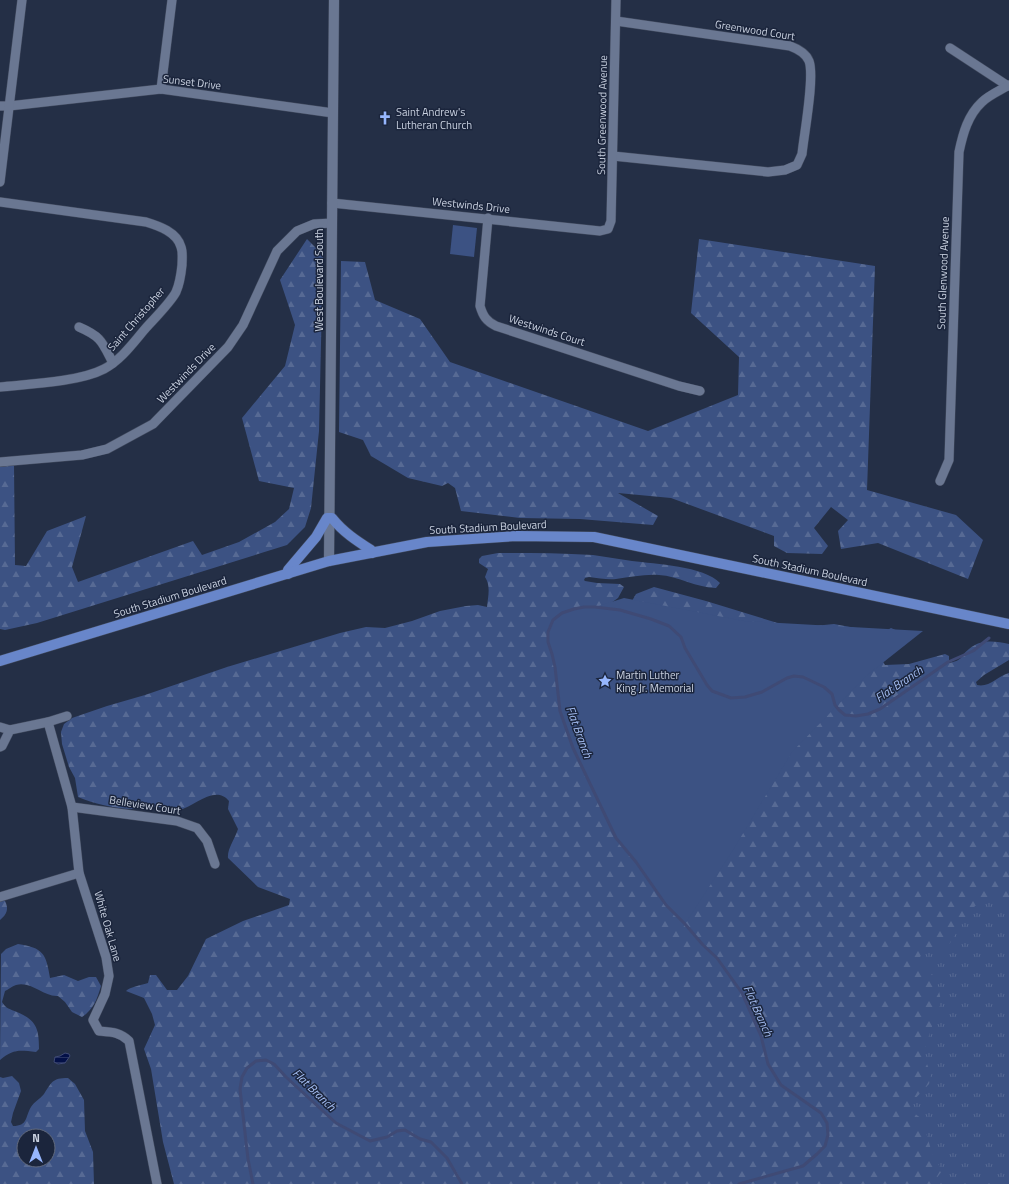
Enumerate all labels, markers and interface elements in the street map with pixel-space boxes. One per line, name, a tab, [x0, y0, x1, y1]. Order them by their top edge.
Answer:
street label: Greenwood Court	[714, 16, 796, 44]
street label: South Greenwood Avenue	[593, 55, 611, 175]
street label: Sunset Drive	[162, 70, 223, 94]
place label: Saint Andrew's Lutheran Church	[396, 104, 472, 133]
church icon: Saint Andrew's Lutheran Church	[377, 110, 393, 126]
street label: Westwinds Drive	[431, 193, 511, 217]
street label: South Glenwood Avenue	[933, 216, 953, 330]
street label: West Boulevard South	[311, 228, 327, 331]
street label: Saint Christopher	[104, 283, 168, 354]
street label: Westwinds Court	[507, 310, 587, 350]
street label: Westwinds Drive	[153, 339, 219, 407]
street label: South Stadium Boulevard	[429, 516, 547, 538]
street label: South Stadium Boulevard	[751, 550, 869, 590]
street label: South Stadium Boulevard	[112, 572, 229, 622]
water label: Flat Branch	[871, 660, 927, 707]
place label: Martin Luther King Jr. Memorial	[616, 667, 694, 696]
place icon: Martin Luther King Jr. Memorial	[597, 673, 613, 689]
water label: Flat Branch	[561, 703, 598, 761]
street label: Belleview Court	[108, 791, 182, 819]
street label: White Oak Lane	[90, 889, 126, 964]
water label: Flat Branch	[739, 982, 779, 1040]
water label: Flat Branch	[288, 1064, 341, 1116]
north arrow	[16, 1128, 56, 1168]
text: N	[32, 1130, 40, 1146]

